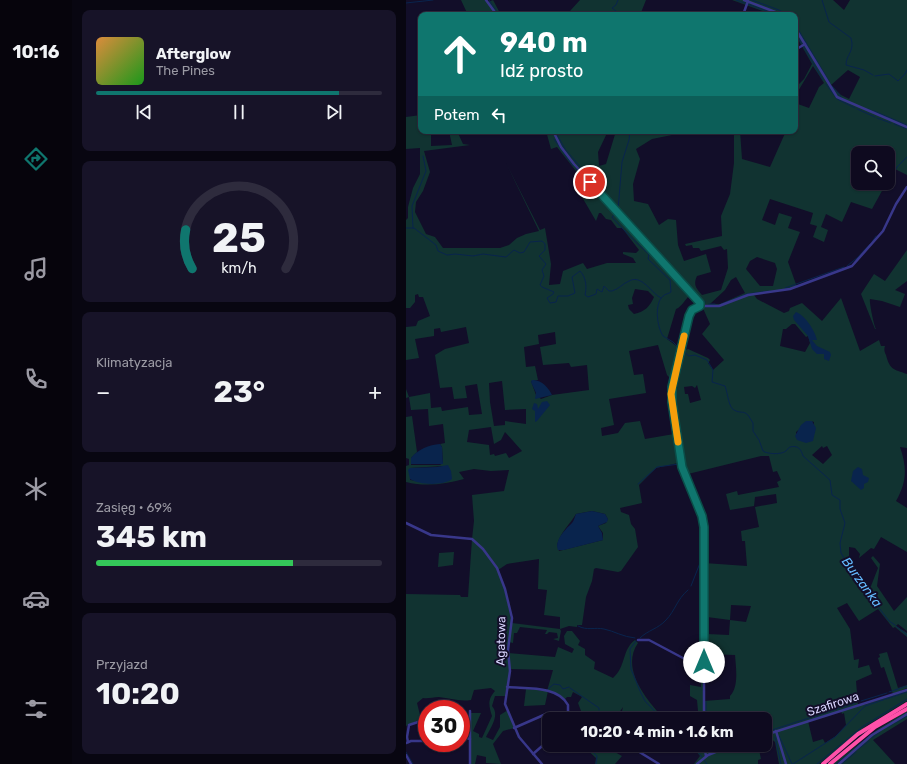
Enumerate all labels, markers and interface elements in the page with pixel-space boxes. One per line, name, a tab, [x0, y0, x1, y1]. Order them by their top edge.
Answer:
text: 940 m	[500, 26, 588, 59]
icon: ahead	[434, 28, 486, 80]
text: 10:16	[12, 41, 60, 63]
text: Afterglow	[156, 45, 231, 63]
text: Idź prosto	[500, 60, 583, 82]
text: The Pines	[156, 63, 215, 78]
icon: previous	[133, 101, 155, 123]
icon: pause	[228, 101, 250, 123]
icon: next	[323, 101, 345, 123]
icon: left	[488, 104, 510, 126]
text: Potem	[434, 106, 480, 124]
icon: directions	[22, 145, 50, 173]
map controls	[851, 146, 895, 190]
button: search	[851, 146, 895, 190]
pin	[573, 165, 607, 199]
icon: arrive	[579, 171, 601, 193]
text: 25	[212, 213, 266, 262]
icon: music	[22, 255, 50, 283]
text: km/h	[221, 260, 257, 277]
text: Klimatyzacja	[96, 355, 172, 370]
icon: phone	[22, 365, 50, 393]
text: 23°	[213, 374, 265, 410]
text: −	[96, 379, 110, 406]
text: +	[368, 379, 382, 406]
icon: climate	[22, 475, 50, 503]
text: Zasięg · 69%	[96, 500, 172, 515]
text: 345 km	[96, 519, 207, 555]
water label: Burzanka	[839, 554, 885, 610]
icon: car	[22, 585, 50, 613]
street label: Agatowa	[494, 616, 508, 666]
position arrow	[683, 641, 725, 683]
text: Przyjazd	[96, 657, 148, 672]
text: 10:20	[96, 676, 180, 712]
street label: Szafirowa	[805, 689, 861, 719]
icon: filters	[22, 695, 50, 723]
speed limit sign: 30	[418, 700, 470, 752]
text: 10:20 · 4 min · 1.6 km	[581, 723, 733, 741]

